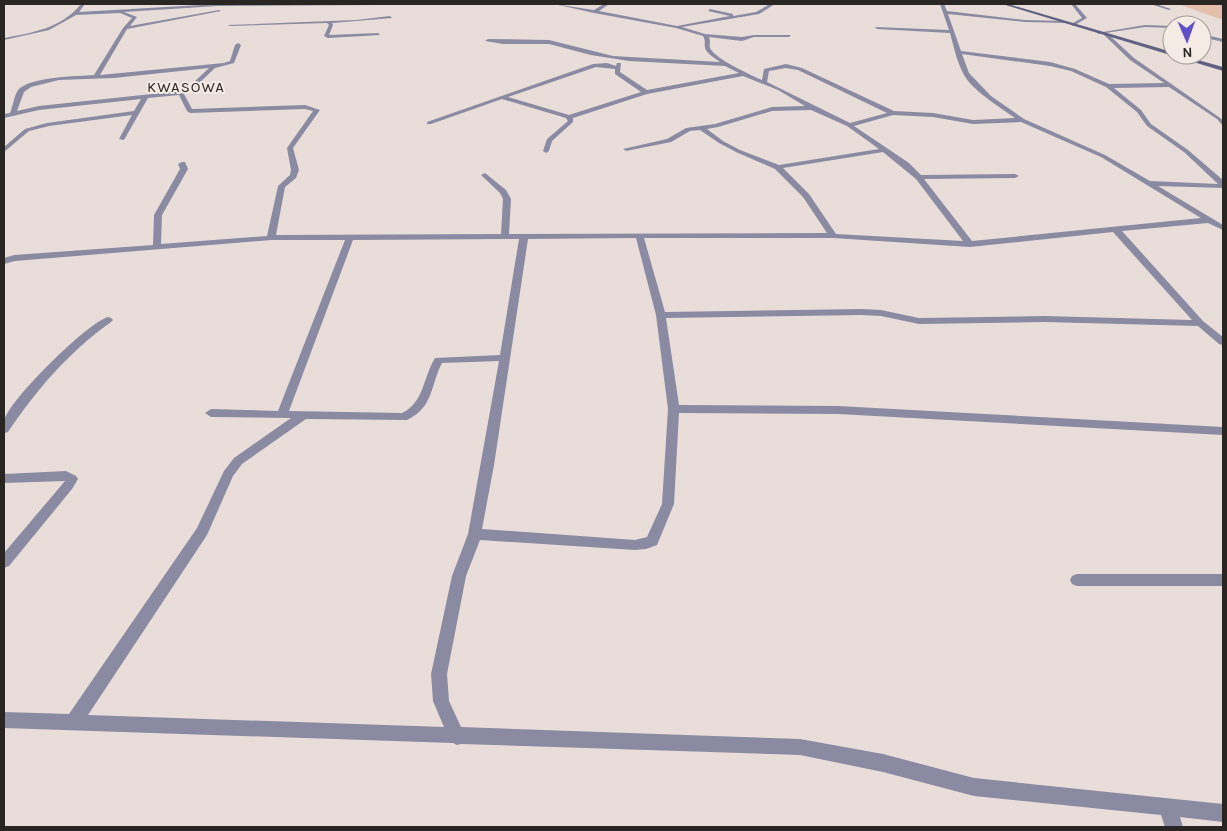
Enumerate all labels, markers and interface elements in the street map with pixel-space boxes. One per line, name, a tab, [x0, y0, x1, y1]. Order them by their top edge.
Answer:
north arrow	[1162, 15, 1212, 65]
text: N	[1182, 44, 1193, 61]
district label: KWASOWA	[147, 78, 225, 96]

